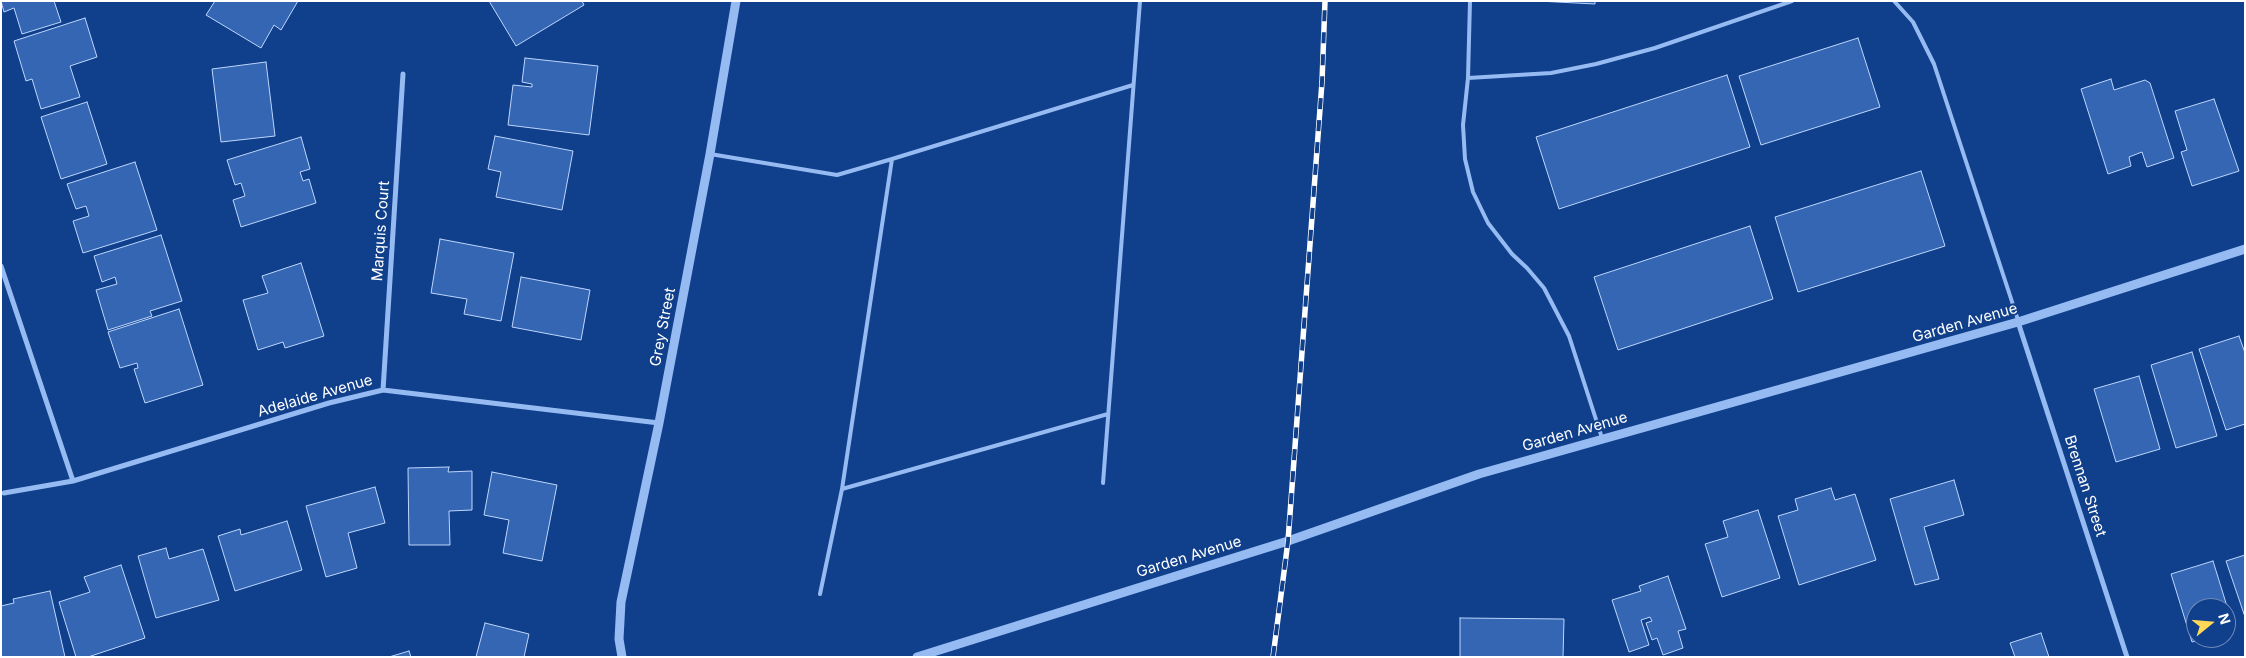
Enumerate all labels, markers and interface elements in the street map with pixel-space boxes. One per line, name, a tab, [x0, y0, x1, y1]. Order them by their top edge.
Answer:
street label: Marquis Court	[369, 180, 393, 282]
street label: Grey Street	[647, 286, 679, 368]
street label: Garden Avenue	[1910, 299, 2020, 347]
street label: Adelaide Avenue	[255, 371, 375, 421]
street label: Garden Avenue	[1520, 408, 1630, 456]
street label: Brennan Street	[2060, 433, 2110, 539]
street label: Garden Avenue	[1134, 533, 1244, 581]
north arrow	[2186, 598, 2236, 648]
text: N	[2215, 611, 2235, 626]

